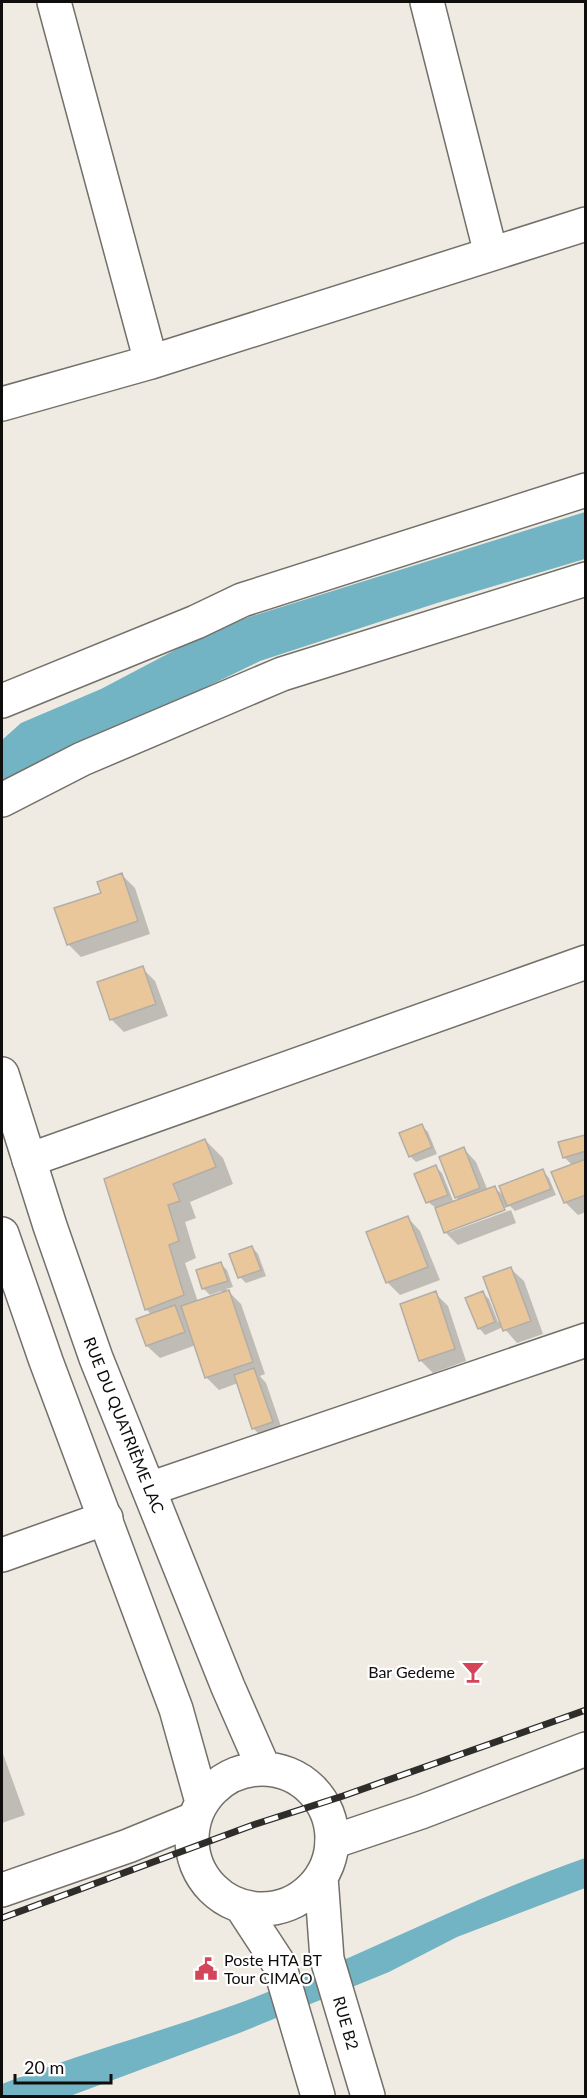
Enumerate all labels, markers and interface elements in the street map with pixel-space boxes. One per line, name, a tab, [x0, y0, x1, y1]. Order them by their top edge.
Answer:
street label: RUE DU QUATRIÈME LAC	[80, 1334, 169, 1516]
bar icon: Bar Gedeme	[460, 1659, 486, 1685]
place label: Bar Gedeme	[368, 1662, 455, 1681]
place label: Poste HTA BT Tour CIMAO	[224, 1950, 322, 1987]
public building icon: Poste HTA BT Tour CIMAO	[193, 1956, 219, 1982]
street label: RUE B2	[330, 1994, 363, 2052]
scale bar	[15, 2047, 111, 2085]
text: 20 m	[24, 2056, 64, 2078]

